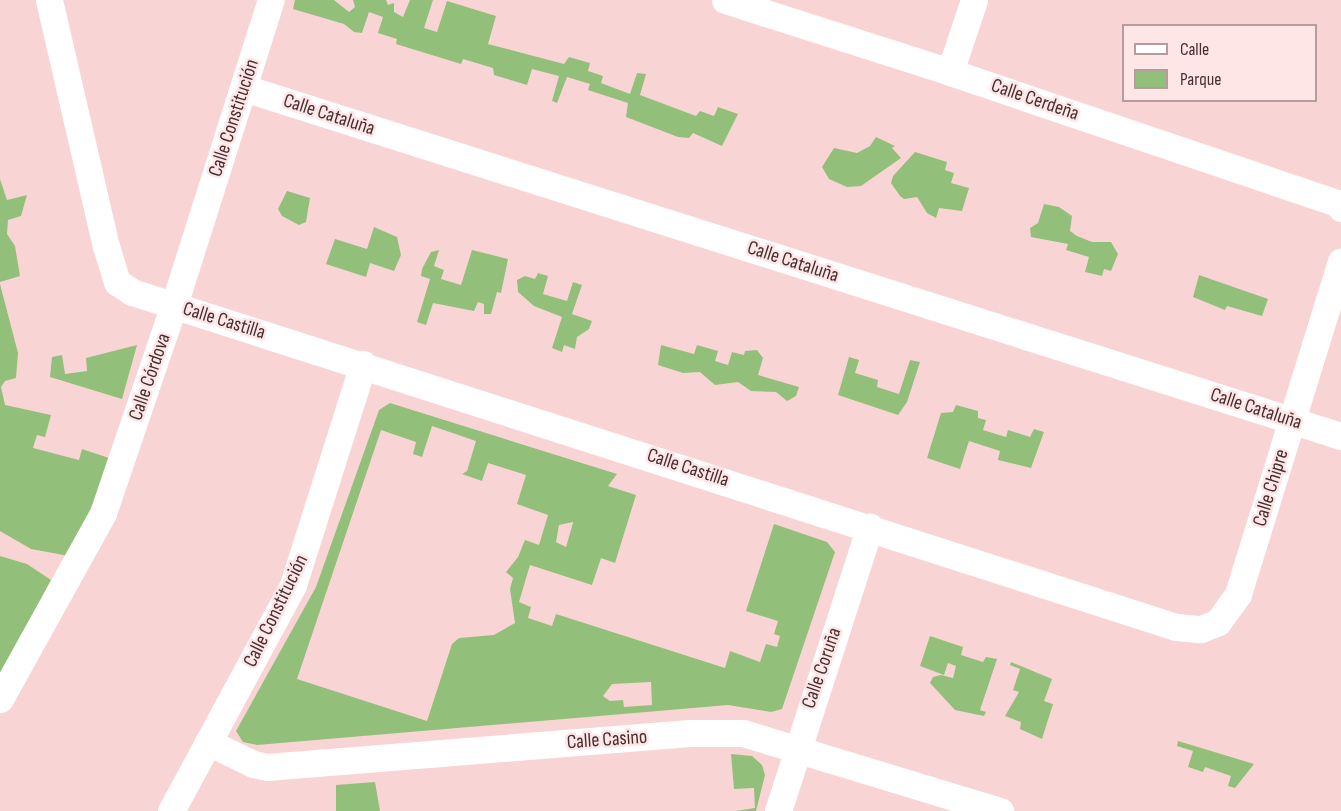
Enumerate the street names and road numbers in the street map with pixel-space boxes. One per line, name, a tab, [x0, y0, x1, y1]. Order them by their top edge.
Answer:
street label: Calle Constitución	[204, 56, 264, 180]
street label: Calle Cerdeña	[988, 74, 1082, 126]
street label: Calle Cataluña	[280, 89, 378, 141]
street label: Calle Cataluña	[744, 236, 842, 288]
street label: Calle Castilla	[180, 297, 268, 345]
street label: Calle Córdova	[124, 330, 176, 424]
street label: Calle Cataluña	[1207, 383, 1305, 435]
street label: Calle Castilla	[644, 443, 732, 493]
street label: Calle Chipre	[1248, 447, 1294, 529]
street label: Calle Constitución	[238, 551, 314, 671]
street label: Calle Coruña	[797, 624, 847, 712]
street label: Calle Casino	[566, 725, 648, 755]

